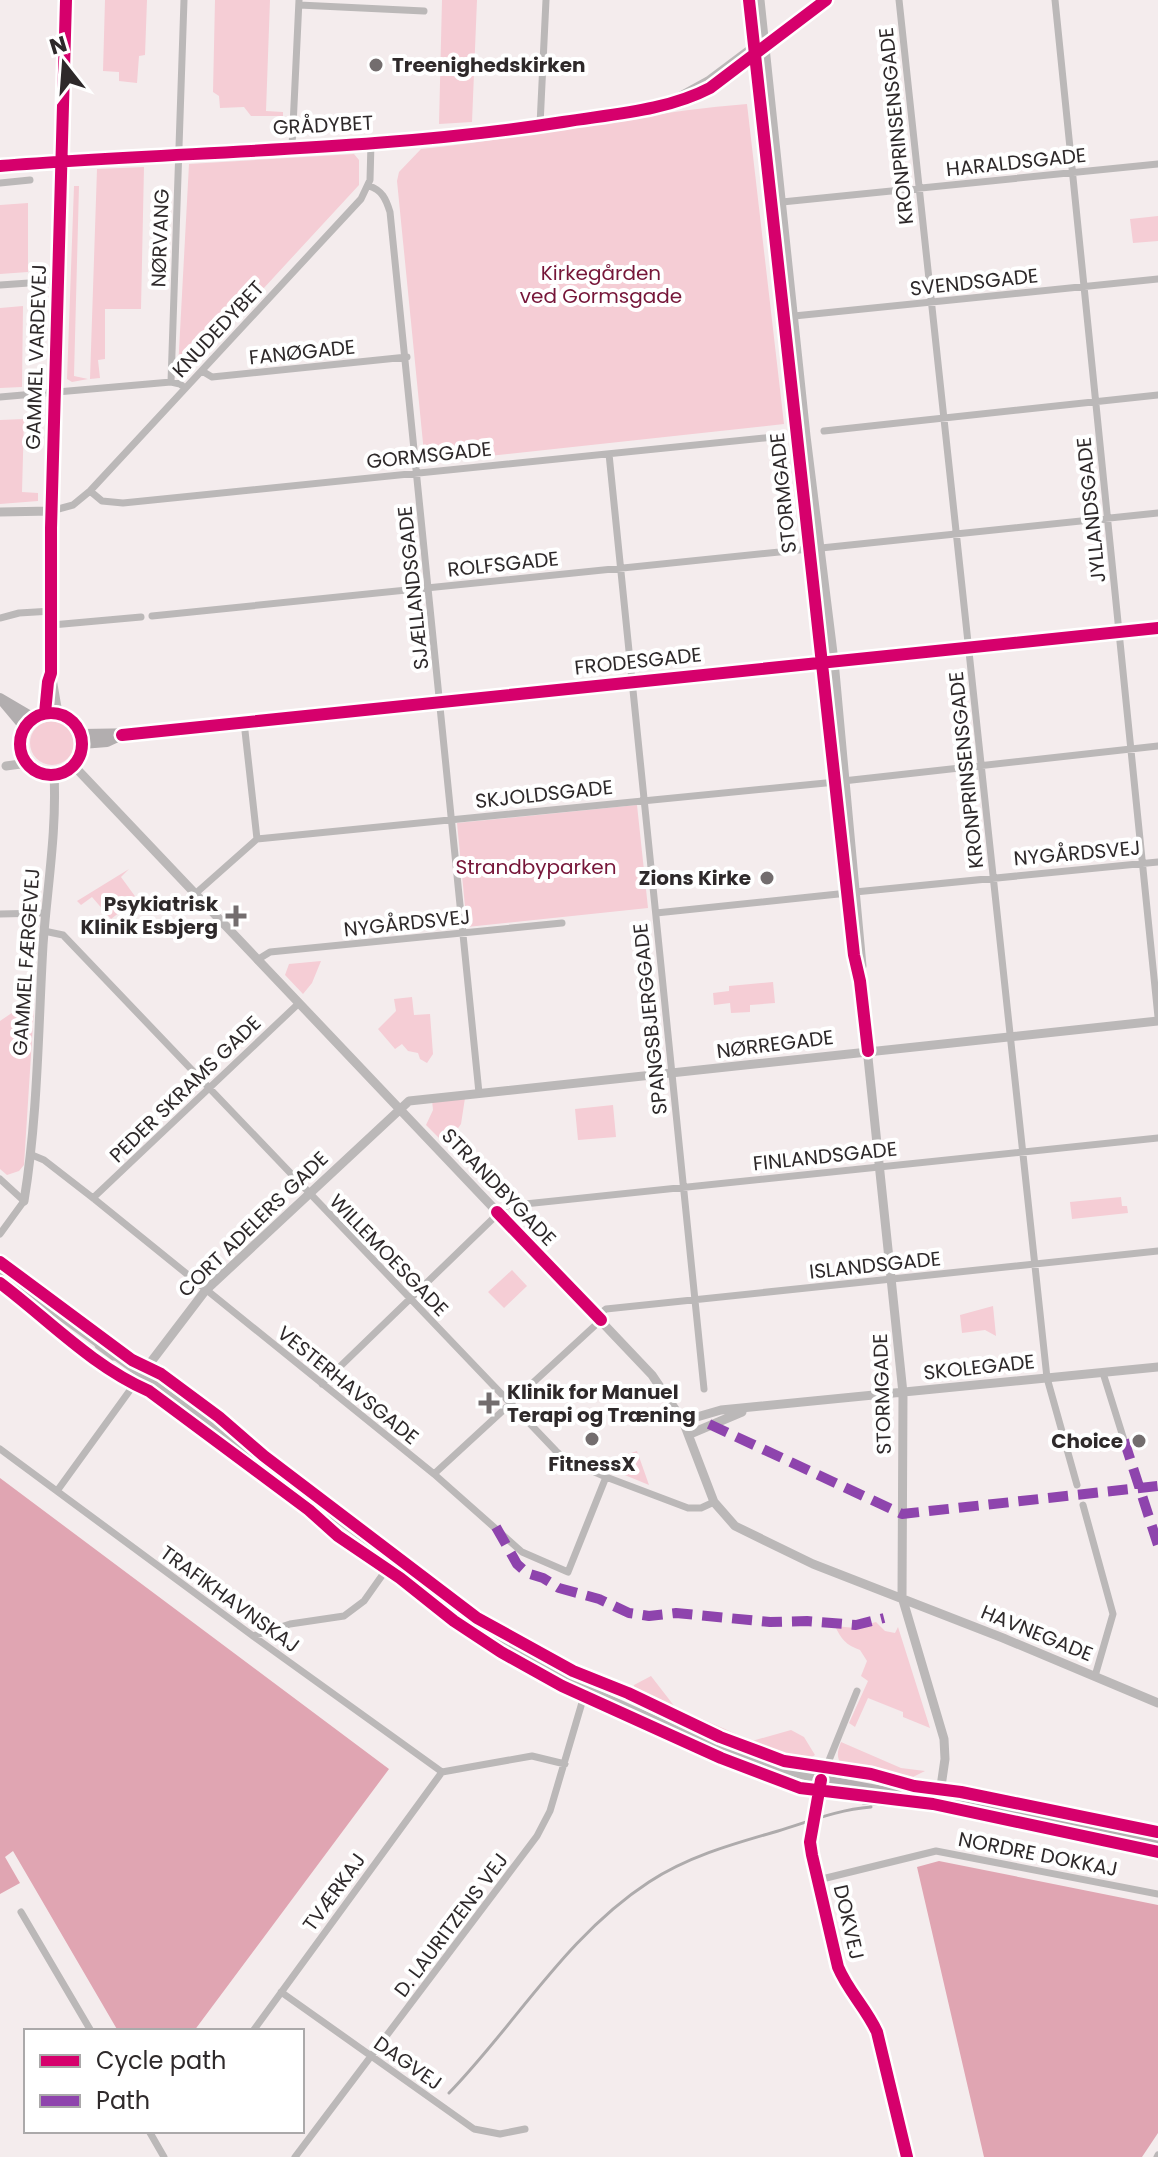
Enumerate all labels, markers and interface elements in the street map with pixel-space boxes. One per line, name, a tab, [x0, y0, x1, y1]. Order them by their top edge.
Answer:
north arrow	[24, 24, 104, 104]
street label: KRONPRINSENSGADE	[872, 26, 920, 226]
text: N	[46, 28, 71, 63]
place label: Treenighedskirken	[392, 51, 586, 79]
marker: Treenighedskirken	[367, 56, 385, 74]
street label: GRÅDYBET	[272, 108, 374, 142]
street label: HARALDSGADE	[944, 141, 1088, 183]
street label: NØRVANG	[144, 188, 176, 288]
park label: Kirkegården ved Gormsgade	[520, 259, 682, 310]
street label: SVENDSGADE	[908, 261, 1040, 303]
street label: GAMMEL VARDEVEJ	[19, 264, 53, 450]
street label: KNUDEDYBET	[166, 274, 270, 384]
street label: FANØGADE	[247, 332, 357, 372]
street label: STORMGADE	[763, 431, 803, 555]
street label: GORMSGADE	[365, 434, 493, 476]
street label: JYLLANDSGADE	[1069, 436, 1113, 584]
street label: SJÆLLANDSGADE	[390, 505, 436, 671]
street label: ROLFSGADE	[446, 544, 560, 584]
street label: FRODESGADE	[573, 640, 703, 682]
street label: KRONPRINSENSGADE	[942, 670, 990, 870]
street label: SKJOLDSGADE	[474, 773, 614, 815]
street label: NYGÅRDSVEJ	[1012, 834, 1142, 872]
park label: Strandbyparken	[455, 853, 617, 881]
place label: Zions Kirke	[638, 864, 751, 892]
street label: GAMMEL FÆRGEVEJ	[5, 867, 47, 1057]
marker: Zions Kirke	[758, 869, 776, 887]
place label: Psykiatrisk Klinik Esbjerg	[80, 890, 219, 941]
street label: NYGÅRDSVEJ	[342, 902, 472, 944]
marker: Psykiatrisk Klinik Esbjerg	[225, 905, 247, 927]
street label: SPANGSBJERGGADE	[626, 922, 674, 1116]
street label: PEDER SKRAMS GADE	[103, 1009, 267, 1169]
street label: NØRREGADE	[715, 1023, 835, 1065]
street label: STRANDBYGADE	[436, 1122, 562, 1252]
street label: FINLANDSGADE	[752, 1135, 898, 1177]
street label: CORT ADELERS GADE	[172, 1145, 334, 1303]
street label: WILLEMOESGADE	[323, 1188, 455, 1322]
street label: ISLANDSGADE	[808, 1244, 942, 1286]
street label: VESTERHAVSGADE	[271, 1319, 425, 1451]
street label: STORMGADE	[866, 1333, 898, 1455]
street label: SKOLEGADE	[922, 1347, 1036, 1387]
place label: Klinik for Manuel Terapi og Træning	[507, 1378, 696, 1429]
marker: Klinik for Manuel Terapi og Træning	[478, 1392, 500, 1414]
place label: Choice	[1051, 1427, 1123, 1455]
marker: FitnessX	[583, 1430, 601, 1448]
marker: Choice	[1130, 1432, 1148, 1450]
place label: FitnessX	[548, 1450, 636, 1478]
street label: TRAFIKHAVNSKAJ	[155, 1539, 305, 1659]
street label: HAVNEGADE	[977, 1598, 1097, 1668]
street label: NORDRE DOKKAJ	[956, 1825, 1120, 1883]
street label: TVÆRKAJ	[296, 1847, 372, 1937]
street label: D. LAURITZENS VEJ	[388, 1847, 514, 2003]
street label: DOKVEJ	[827, 1882, 871, 1962]
legend	[24, 2029, 304, 2133]
street label: DAGVEJ	[368, 2029, 448, 2097]
text: Cycle path	[96, 2044, 226, 2077]
text: Path	[96, 2084, 150, 2117]

